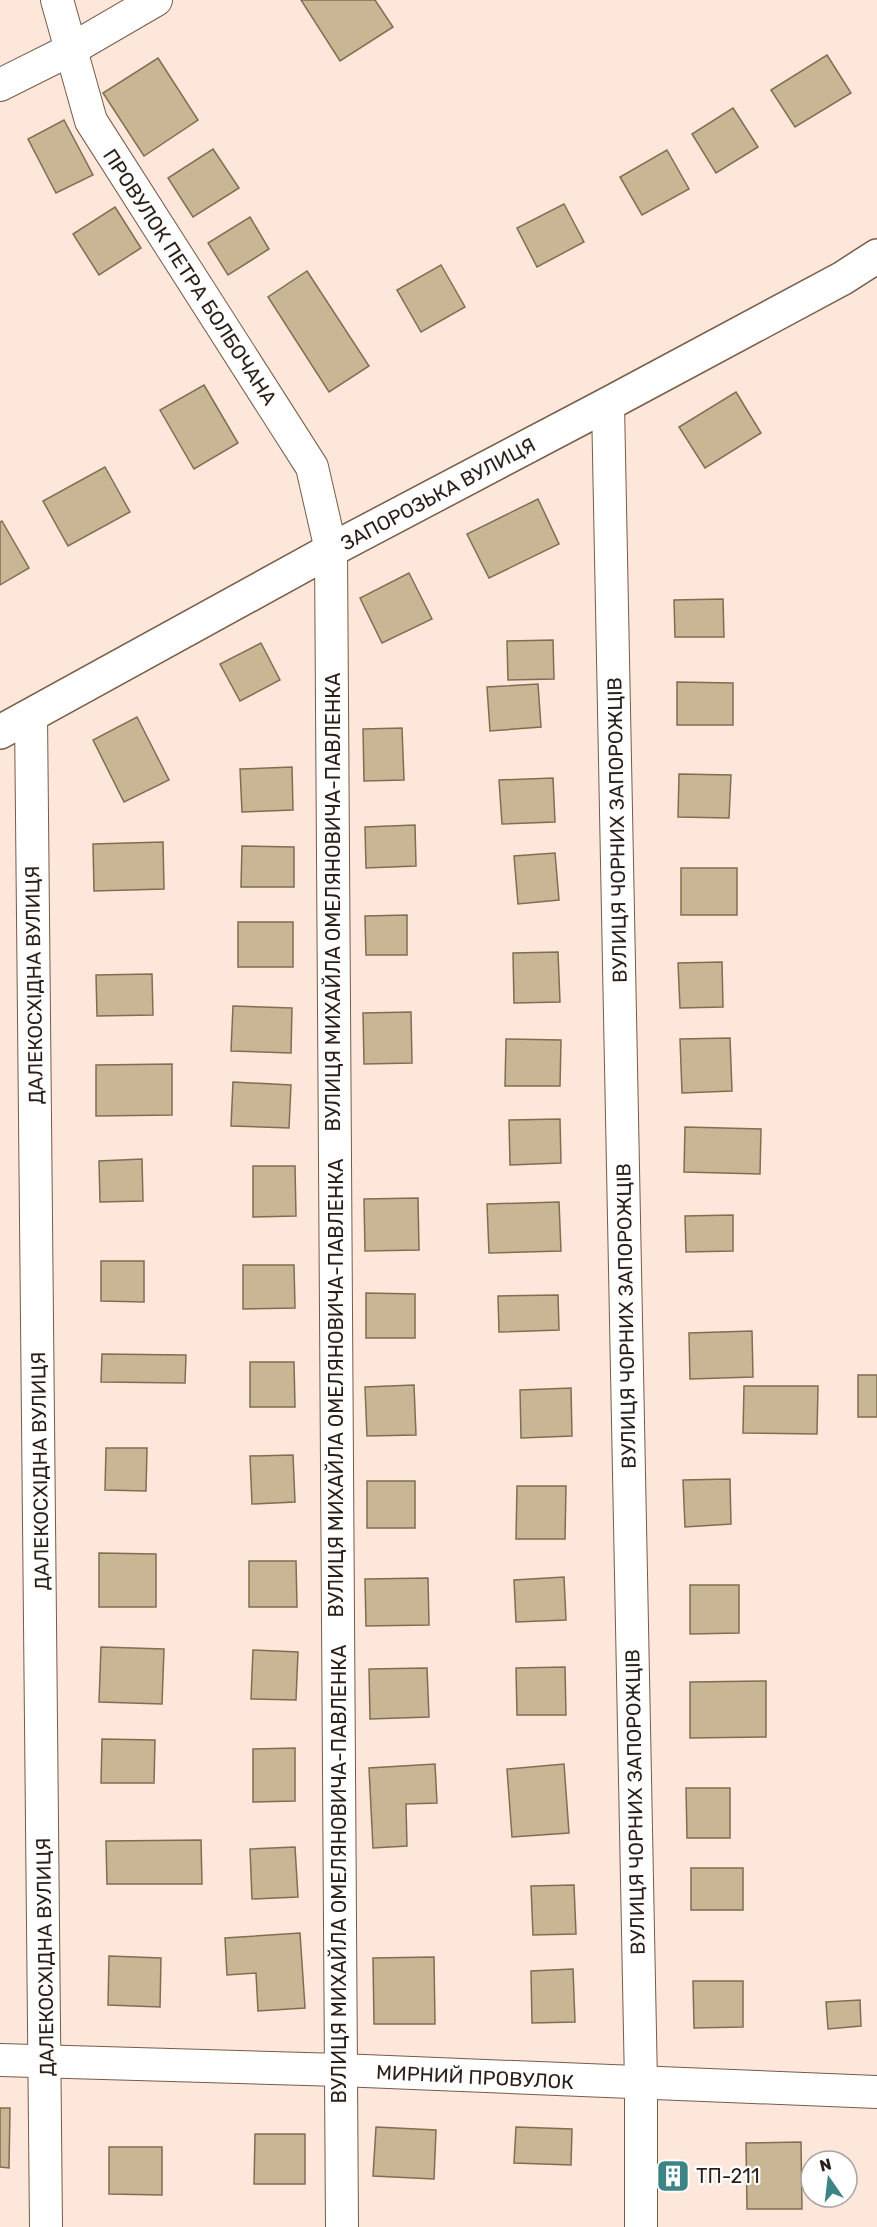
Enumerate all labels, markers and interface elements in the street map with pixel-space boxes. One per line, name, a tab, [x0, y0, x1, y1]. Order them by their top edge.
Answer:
street label: ПРОВУЛОК ПЕТРА БОЛБОЧАНА	[98, 144, 282, 410]
street label: ЗАПОРОЗЬКА ВУЛИЦЯ	[337, 432, 539, 556]
street label: ВУЛИЦЯ МИХАЙЛА ОМЕЛЯНОВИЧА-ПАВЛЕНКА	[321, 673, 345, 1131]
street label: ВУЛИЦЯ ЧОРНИХ ЗАПОРОЖЦІВ	[602, 677, 632, 983]
street label: ДАЛЕКОСХІДНА ВУЛИЦЯ	[20, 865, 48, 1105]
street label: ВУЛИЦЯ МИХАЙЛА ОМЕЛЯНОВИЧА-ПАВЛЕНКА	[324, 1159, 348, 1617]
street label: ВУЛИЦЯ ЧОРНИХ ЗАПОРОЖЦІВ	[611, 1163, 641, 1469]
street label: ДАЛЕКОСХІДНА ВУЛИЦЯ	[26, 1351, 54, 1591]
street label: ВУЛИЦЯ МИХАЙЛА ОМЕЛЯНОВИЧА-ПАВЛЕНКА	[327, 1645, 351, 2103]
street label: ВУЛИЦЯ ЧОРНИХ ЗАПОРОЖЦІВ	[620, 1649, 650, 1955]
street label: ДАЛЕКОСХІДНА ВУЛИЦЯ	[31, 1837, 59, 2077]
street label: МИРНИЙ ПРОВУЛОК	[375, 2060, 575, 2094]
north arrow	[799, 2149, 859, 2209]
text: N	[818, 2154, 833, 2176]
building icon: ТП-211	[655, 2158, 691, 2194]
place label: ТП-211	[696, 2164, 759, 2188]

